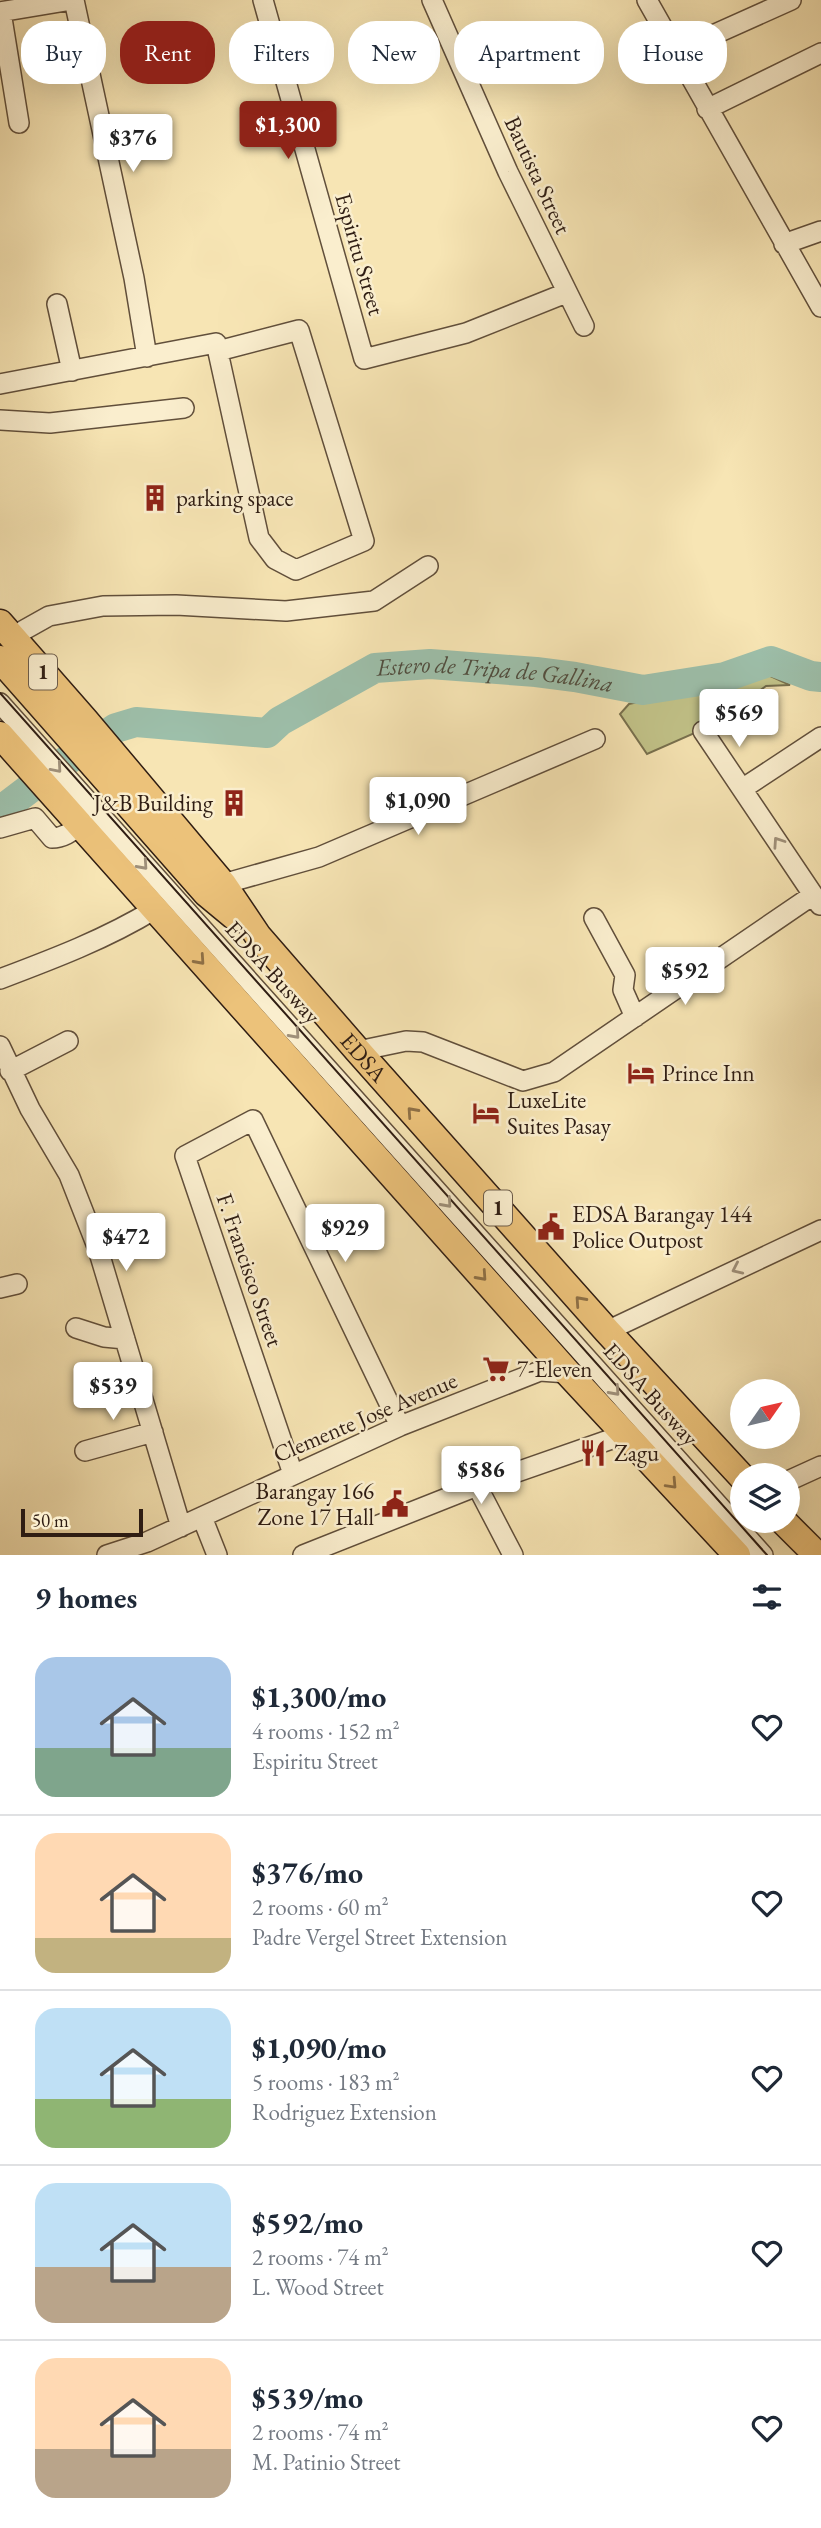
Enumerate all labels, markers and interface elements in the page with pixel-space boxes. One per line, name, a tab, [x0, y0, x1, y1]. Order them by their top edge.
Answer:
chip: Buy	[21, 21, 106, 84]
chip: Rent	[120, 21, 215, 84]
chip: Filters	[229, 21, 334, 84]
chip: New	[348, 21, 440, 84]
chip: Apartment	[454, 21, 604, 84]
chip: House	[618, 21, 727, 84]
pin: $1,300	[231, 102, 345, 161]
text: $1,300	[256, 109, 320, 139]
street label: Bautista Street	[498, 111, 579, 239]
pin: $376	[92, 114, 174, 174]
text: $376	[109, 122, 157, 152]
street label: Espiritu Street	[328, 189, 392, 319]
building icon: parking space	[140, 483, 170, 513]
place label: parking space	[176, 483, 293, 513]
water label: Estero de Tripa de Gallina	[374, 648, 616, 699]
road number: 1	[29, 654, 57, 690]
pin: $569	[698, 690, 780, 749]
text: $569	[715, 697, 763, 727]
one-way arrow	[49, 760, 61, 773]
pin: $1,090	[361, 778, 475, 837]
text: $1,090	[386, 785, 450, 815]
place label: J&B Building	[91, 788, 214, 818]
building icon: J&B Building	[219, 788, 249, 818]
one-way arrow	[774, 837, 786, 850]
one-way arrow	[135, 856, 147, 869]
street label: EDSA Busway	[219, 914, 328, 1031]
pin: $592	[644, 948, 726, 1007]
one-way arrow	[192, 952, 204, 965]
text: $592	[661, 955, 709, 985]
one-way arrow	[287, 1026, 299, 1039]
street label: EDSA	[334, 1026, 395, 1089]
hotel icon: Prince Inn	[626, 1058, 656, 1088]
place label: Prince Inn	[662, 1058, 755, 1088]
place label: LuxeLite Suites Pasay	[507, 1085, 612, 1141]
hotel icon: LuxeLite Suites Pasay	[471, 1098, 501, 1128]
one-way arrow	[408, 1107, 421, 1120]
street label: F. Francisco Street	[210, 1189, 291, 1351]
road number: 1	[484, 1190, 512, 1226]
one-way arrow	[439, 1195, 451, 1208]
place label: EDSA Barangay 144 Police Outpost	[572, 1199, 753, 1255]
pin: $929	[304, 1204, 386, 1264]
text: $929	[321, 1212, 369, 1242]
public building icon: EDSA Barangay 144 Police Outpost	[536, 1212, 566, 1242]
pin: $472	[85, 1214, 167, 1273]
text: $472	[102, 1221, 150, 1251]
one-way arrow	[732, 1261, 744, 1275]
one-way arrow	[474, 1268, 486, 1281]
one-way arrow	[576, 1296, 588, 1309]
street label: EDSA Busway	[597, 1336, 706, 1453]
supermarket icon: 7-Eleven	[481, 1354, 511, 1384]
place label: 7-Eleven	[517, 1354, 592, 1384]
pin: $539	[72, 1362, 154, 1422]
street label: Clemente Jose Avenue	[269, 1365, 461, 1469]
text: $539	[89, 1370, 137, 1400]
north arrow	[730, 1379, 800, 1449]
map controls	[730, 1379, 800, 1533]
one-way arrow	[607, 1383, 620, 1396]
restaurant icon: Zagu	[578, 1438, 608, 1468]
place label: Zagu	[614, 1438, 659, 1468]
pin: $586	[440, 1446, 522, 1506]
text: $586	[457, 1454, 505, 1484]
button: layers	[730, 1463, 800, 1533]
place label: Barangay 166 Zone 17 Hall	[256, 1476, 374, 1532]
one-way arrow	[664, 1476, 676, 1489]
public building icon: Barangay 166 Zone 17 Hall	[380, 1489, 410, 1519]
scale bar	[21, 1506, 144, 1538]
text: 50 m	[32, 1508, 69, 1533]
text: 9 homes	[35, 1578, 137, 1617]
icon: filters	[748, 1578, 786, 1616]
text: $1,300/mo	[252, 1677, 386, 1716]
icon: home	[91, 1685, 175, 1769]
icon: heart	[748, 1708, 786, 1746]
text: 4 rooms · 152 m²	[252, 1716, 400, 1746]
text: Espiritu Street	[252, 1746, 378, 1776]
text: $376/mo	[252, 1853, 363, 1892]
icon: home	[91, 1861, 175, 1945]
icon: heart	[748, 1884, 786, 1922]
text: 2 rooms · 60 m²	[252, 1892, 389, 1922]
text: Padre Vergel Street Extension	[252, 1922, 507, 1952]
text: $1,090/mo	[252, 2028, 386, 2067]
icon: home	[91, 2036, 175, 2120]
icon: heart	[748, 2059, 786, 2097]
text: 5 rooms · 183 m²	[252, 2067, 400, 2097]
text: Rodriguez Extension	[252, 2097, 437, 2127]
text: $592/mo	[252, 2203, 363, 2242]
icon: home	[91, 2211, 175, 2295]
icon: heart	[748, 2234, 786, 2272]
text: 2 rooms · 74 m²	[252, 2242, 389, 2272]
text: L. Wood Street	[252, 2272, 384, 2302]
text: $539/mo	[252, 2378, 363, 2417]
icon: home	[91, 2386, 175, 2470]
icon: heart	[748, 2409, 786, 2447]
text: 2 rooms · 74 m²	[252, 2417, 389, 2447]
text: M. Patinio Street	[252, 2447, 401, 2477]

